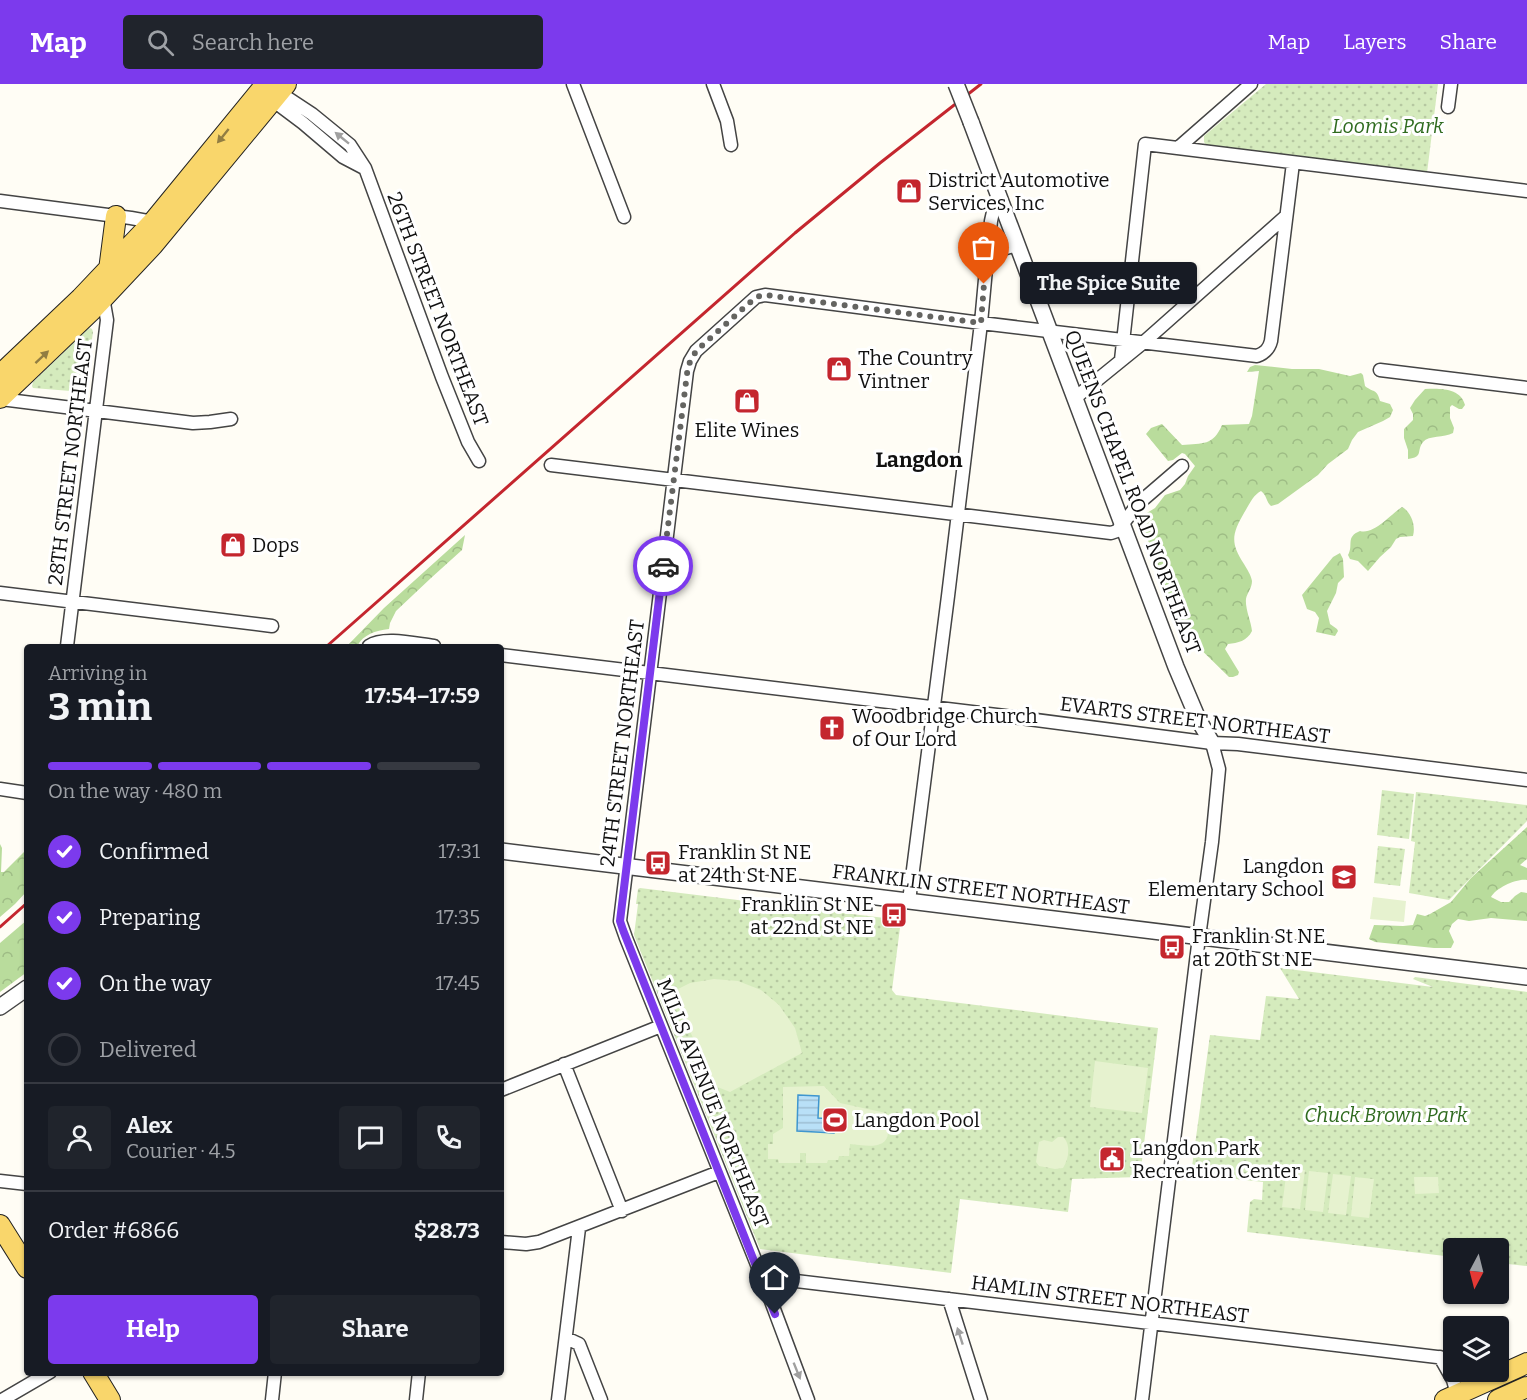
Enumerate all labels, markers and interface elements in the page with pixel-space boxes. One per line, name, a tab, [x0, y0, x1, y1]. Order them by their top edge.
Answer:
search box	[123, 15, 543, 69]
text: Map	[30, 26, 87, 59]
icon: search	[144, 26, 177, 59]
text: Search here	[192, 29, 314, 56]
text: Map	[1268, 29, 1310, 55]
text: Layers	[1343, 29, 1407, 55]
text: Share	[1440, 29, 1497, 55]
park label: Loomis Park	[1332, 114, 1444, 138]
one-way arrow	[217, 128, 230, 144]
one-way arrow	[334, 133, 349, 145]
place label: District Automotive Services, Inc	[928, 168, 1110, 215]
shop icon: District Automotive Services, Inc	[894, 176, 924, 206]
street label: 26TH STREET NORTHEAST	[382, 189, 494, 430]
pin	[958, 222, 1009, 284]
icon: bag	[967, 231, 1000, 264]
callout: The Spice Suite	[1020, 263, 1197, 305]
text: The Spice Suite	[1037, 271, 1180, 295]
street label: QUEENS CHAPEL ROAD NORTHEAST	[1060, 326, 1206, 658]
street label: 28TH STREET NORTHEAST	[43, 337, 97, 587]
place label: The Country Vintner	[858, 346, 973, 393]
one-way arrow	[35, 351, 49, 365]
shop icon: The Country Vintner	[824, 354, 854, 384]
shop icon: Elite Wines	[732, 386, 762, 416]
place label: Elite Wines	[695, 418, 799, 442]
district label: Langdon	[876, 447, 963, 473]
shop icon: Dops	[218, 530, 248, 560]
place label: Dops	[252, 533, 299, 557]
courier	[633, 536, 693, 596]
icon: car	[647, 550, 680, 583]
street label: 24TH STREET NORTHEAST	[595, 618, 649, 868]
text: Arriving in	[48, 661, 147, 685]
text: 17:54–17:59	[365, 682, 480, 709]
text: 3 min	[48, 684, 152, 730]
street label: EVARTS STREET NORTHEAST	[1059, 692, 1332, 749]
place label: Woodbridge Church of Our Lord	[852, 704, 1038, 751]
church icon: Woodbridge Church of Our Lord	[817, 713, 847, 743]
text: On the way · 480 m	[48, 779, 222, 803]
icon: check	[48, 835, 81, 868]
text: Confirmed	[99, 838, 209, 865]
text: 17:31	[438, 839, 480, 863]
place label: Franklin St NE at 24th St NE	[678, 840, 811, 887]
bus stop icon: Franklin St NE at 24th St NE	[643, 848, 673, 878]
place label: Langdon Elementary School	[1148, 854, 1324, 901]
street label: FRANKLIN STREET NORTHEAST	[831, 859, 1131, 919]
school or university icon: Langdon Elementary School	[1329, 862, 1359, 892]
place label: Franklin St NE at 22nd St NE	[741, 892, 874, 939]
bus stop icon: Franklin St NE at 22nd St NE	[879, 900, 909, 930]
icon: check	[48, 901, 81, 934]
text: Preparing	[99, 904, 201, 931]
text: 17:35	[436, 905, 480, 929]
place label: Franklin St NE at 20th St NE	[1192, 924, 1325, 971]
bus stop icon: Franklin St NE at 20th St NE	[1157, 932, 1187, 962]
icon: check	[48, 967, 81, 1000]
text: On the way	[99, 970, 211, 997]
text: 17:45	[435, 971, 480, 995]
street label: MILLS AVENUE NORTHEAST	[652, 975, 774, 1231]
text: Delivered	[99, 1036, 197, 1063]
park label: Chuck Brown Park	[1304, 1103, 1468, 1127]
sports icon: Langdon Pool	[820, 1105, 850, 1135]
button: person	[48, 1106, 111, 1169]
button: chat	[339, 1106, 402, 1169]
button: phone	[417, 1106, 480, 1169]
place label: Langdon Pool	[854, 1108, 980, 1132]
text: Alex	[126, 1112, 172, 1139]
place label: Langdon Park Recreation Center	[1132, 1136, 1300, 1183]
text: Courier · 4.5	[126, 1139, 235, 1163]
public building icon: Langdon Park Recreation Center	[1097, 1144, 1127, 1174]
text: Order #6866	[48, 1217, 179, 1244]
text: $28.73	[414, 1217, 480, 1244]
north arrow	[1443, 1238, 1509, 1304]
map controls	[1443, 1238, 1509, 1382]
pin	[749, 1252, 800, 1314]
icon: home	[758, 1261, 791, 1294]
street label: HAMLIN STREET NORTHEAST	[970, 1270, 1250, 1328]
button: Help	[48, 1295, 258, 1364]
button: Share	[270, 1295, 480, 1364]
button: layers	[1443, 1316, 1509, 1382]
one-way arrow	[955, 1327, 965, 1345]
one-way arrow	[793, 1362, 802, 1380]

